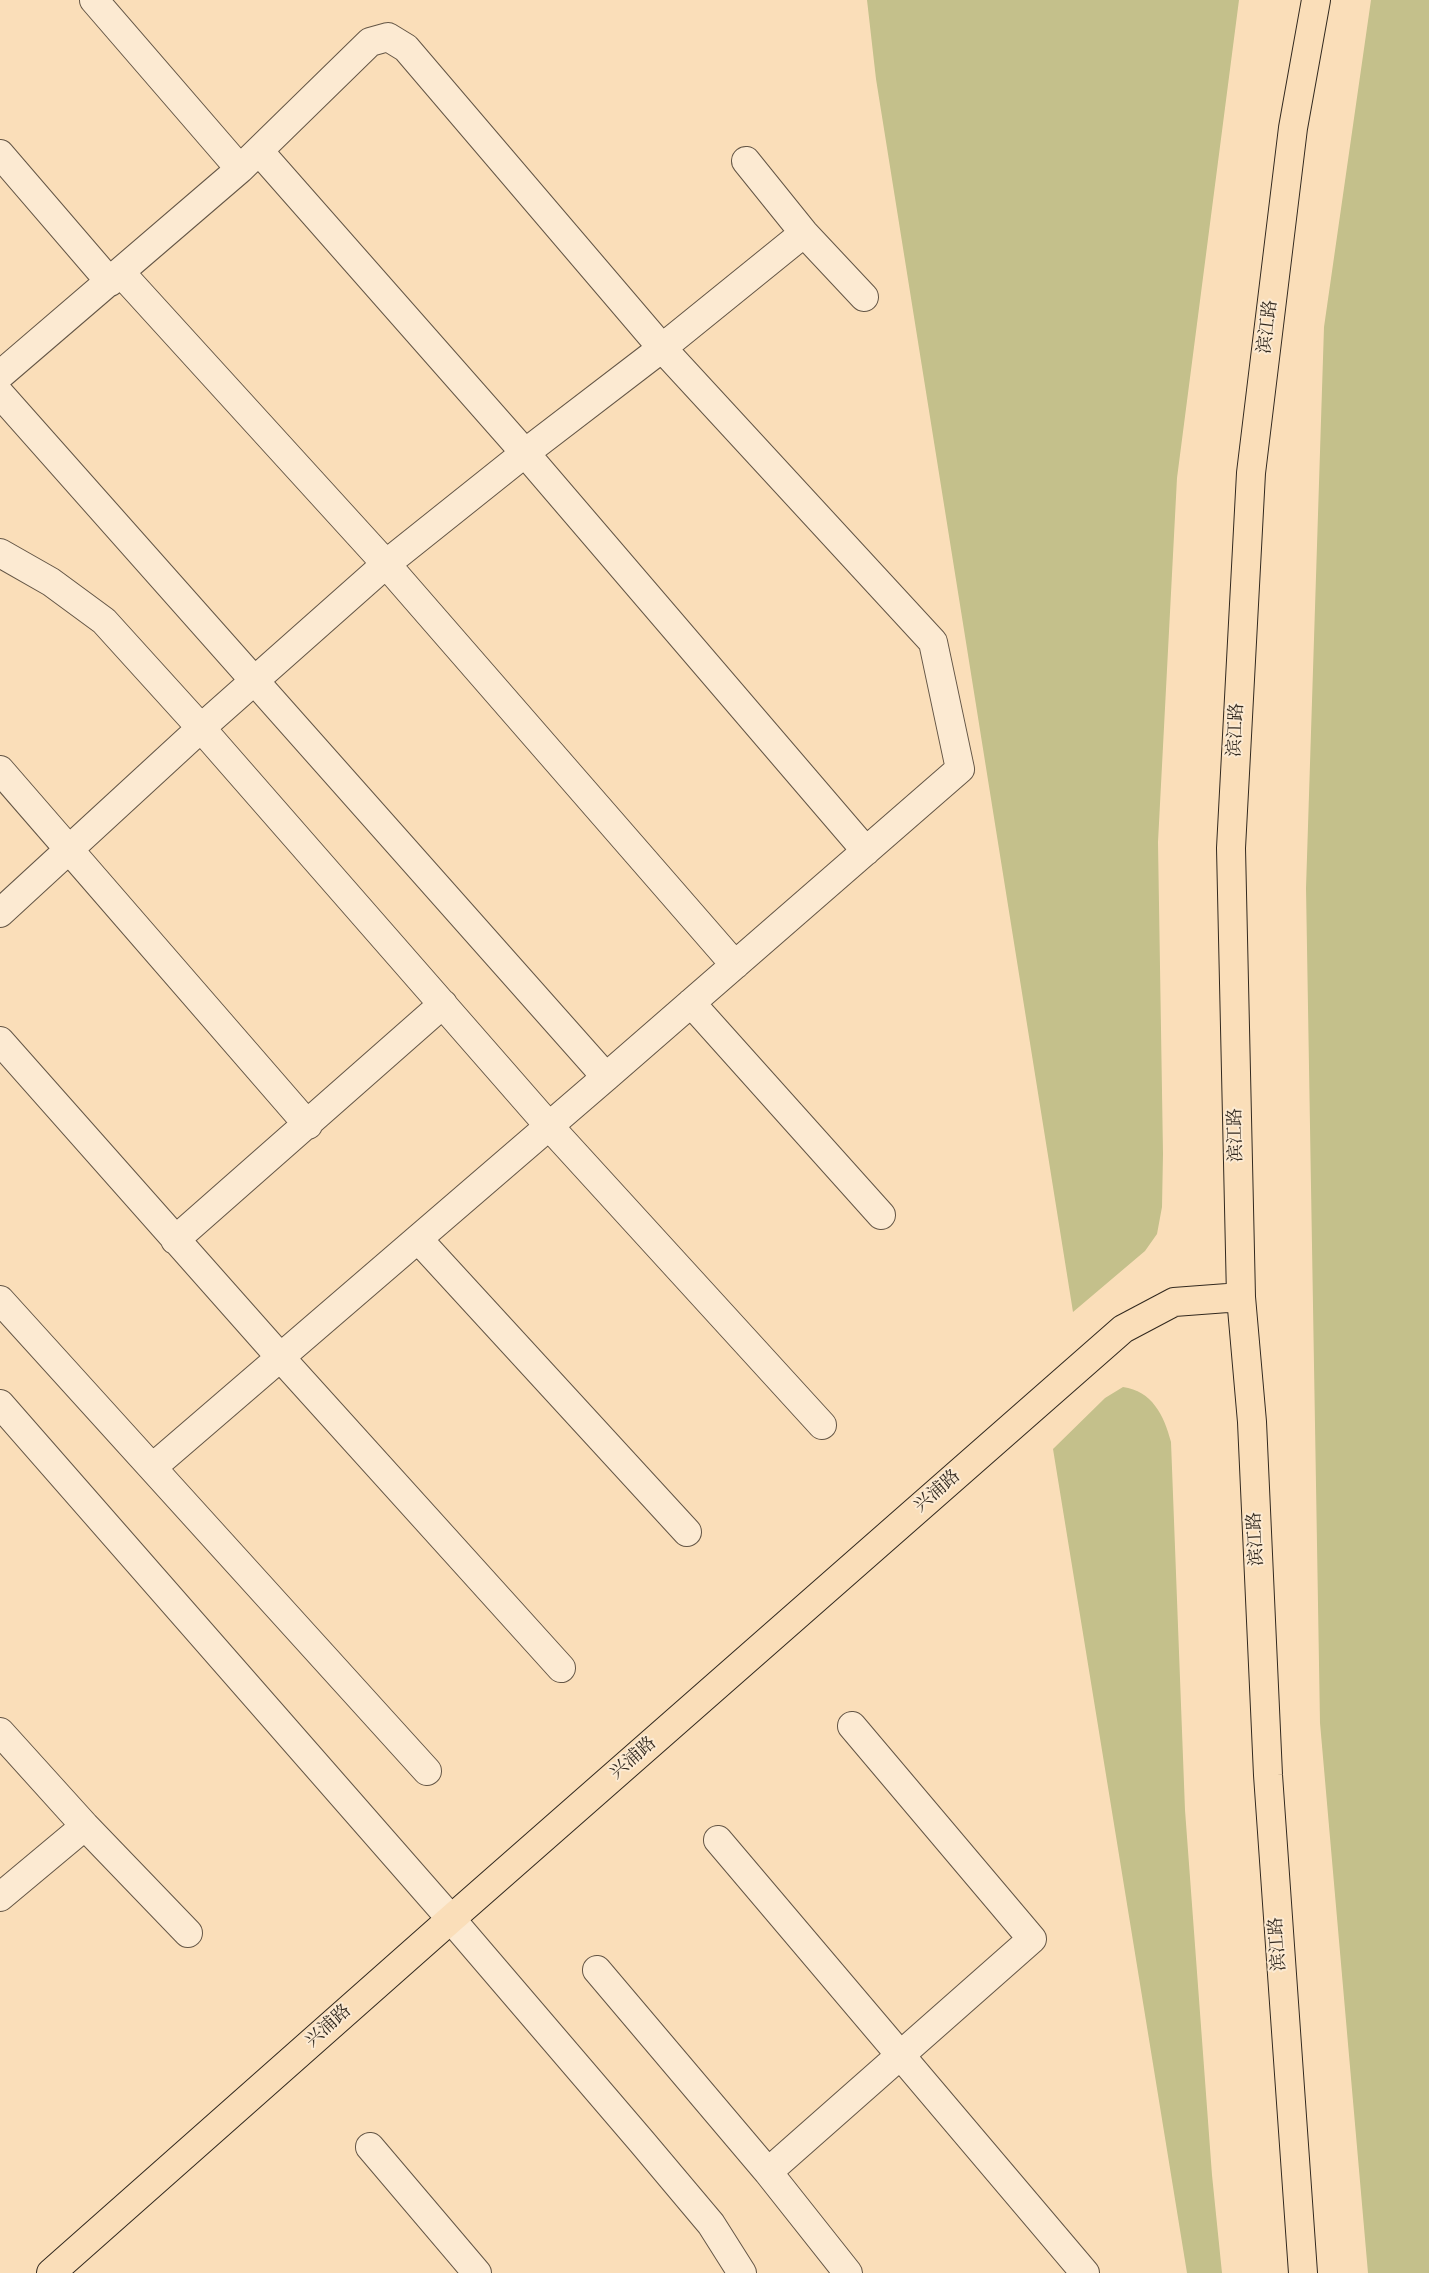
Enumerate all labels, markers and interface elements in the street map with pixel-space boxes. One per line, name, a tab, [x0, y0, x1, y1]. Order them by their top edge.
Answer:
street label: 滨江路	[1255, 299, 1283, 355]
street label: 滨江路	[1225, 702, 1249, 758]
street label: 滨江路	[1226, 1108, 1248, 1162]
street label: 兴浦路	[911, 1466, 965, 1518]
street label: 滨江路	[1245, 1511, 1269, 1567]
street label: 兴浦路	[607, 1733, 661, 1785]
street label: 滨江路	[1266, 1916, 1292, 1972]
street label: 兴浦路	[302, 2001, 356, 2053]

